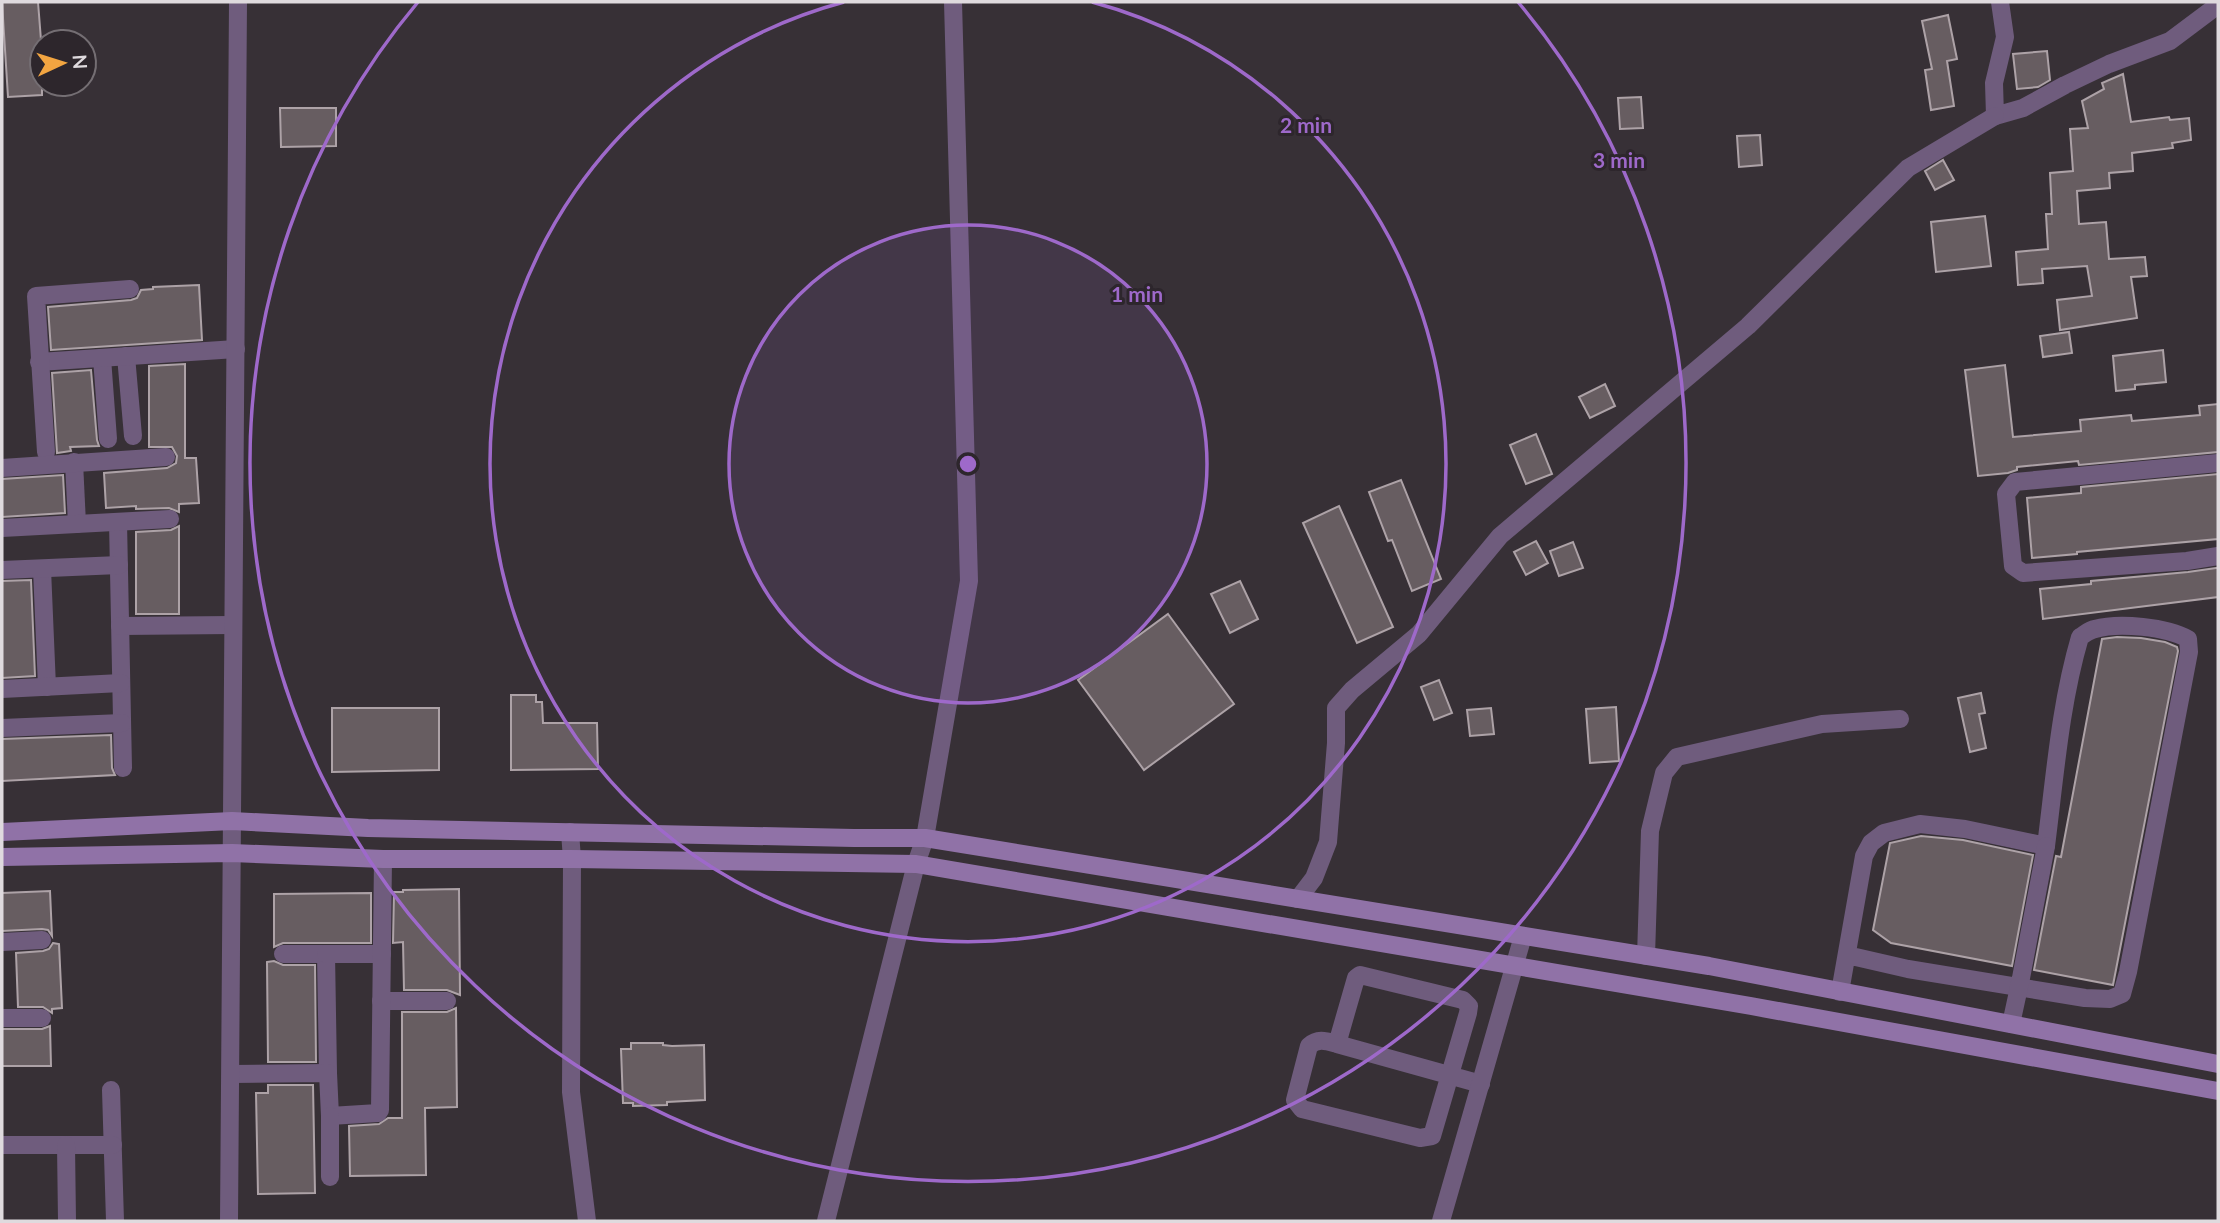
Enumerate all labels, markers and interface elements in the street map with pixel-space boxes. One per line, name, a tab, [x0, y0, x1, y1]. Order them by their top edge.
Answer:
north arrow	[28, 28, 98, 98]
text: N	[68, 54, 92, 70]
text: 2 min	[1280, 112, 1332, 137]
text: 3 min	[1593, 147, 1645, 172]
text: 1 min	[1111, 281, 1163, 306]
centre of rings	[956, 452, 980, 476]

